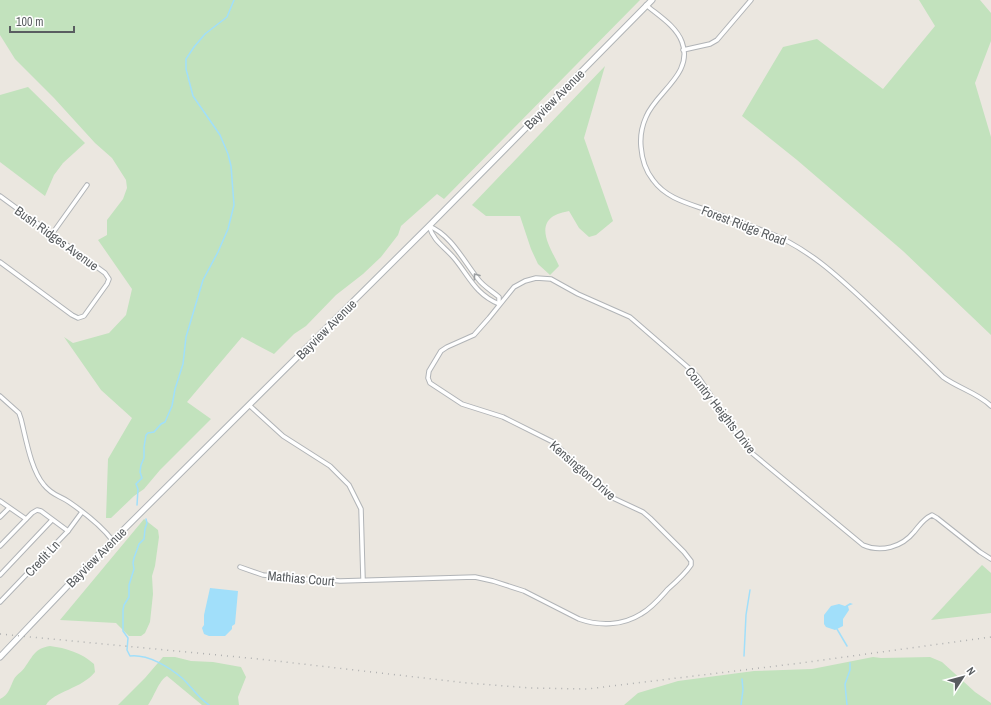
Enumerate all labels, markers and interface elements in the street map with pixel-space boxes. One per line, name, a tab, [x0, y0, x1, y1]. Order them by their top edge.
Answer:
scale bar	[10, 8, 74, 34]
text: 100 m	[16, 14, 43, 30]
street label: Bayview Avenue	[521, 65, 588, 133]
street label: Forest Ridge Road	[699, 201, 789, 249]
street label: Bush Ridges Avenue	[12, 202, 102, 275]
one-way arrow	[474, 273, 481, 280]
street label: Bayview Avenue	[293, 295, 360, 363]
street label: Country Heights Drive	[681, 364, 760, 457]
street label: Kensington Drive	[546, 437, 619, 504]
street label: Bayview Avenue	[63, 523, 130, 591]
street label: Credit Ln	[21, 536, 64, 580]
street label: Mathias Court	[267, 567, 335, 590]
north arrow	[943, 657, 983, 697]
text: N	[964, 664, 979, 678]

